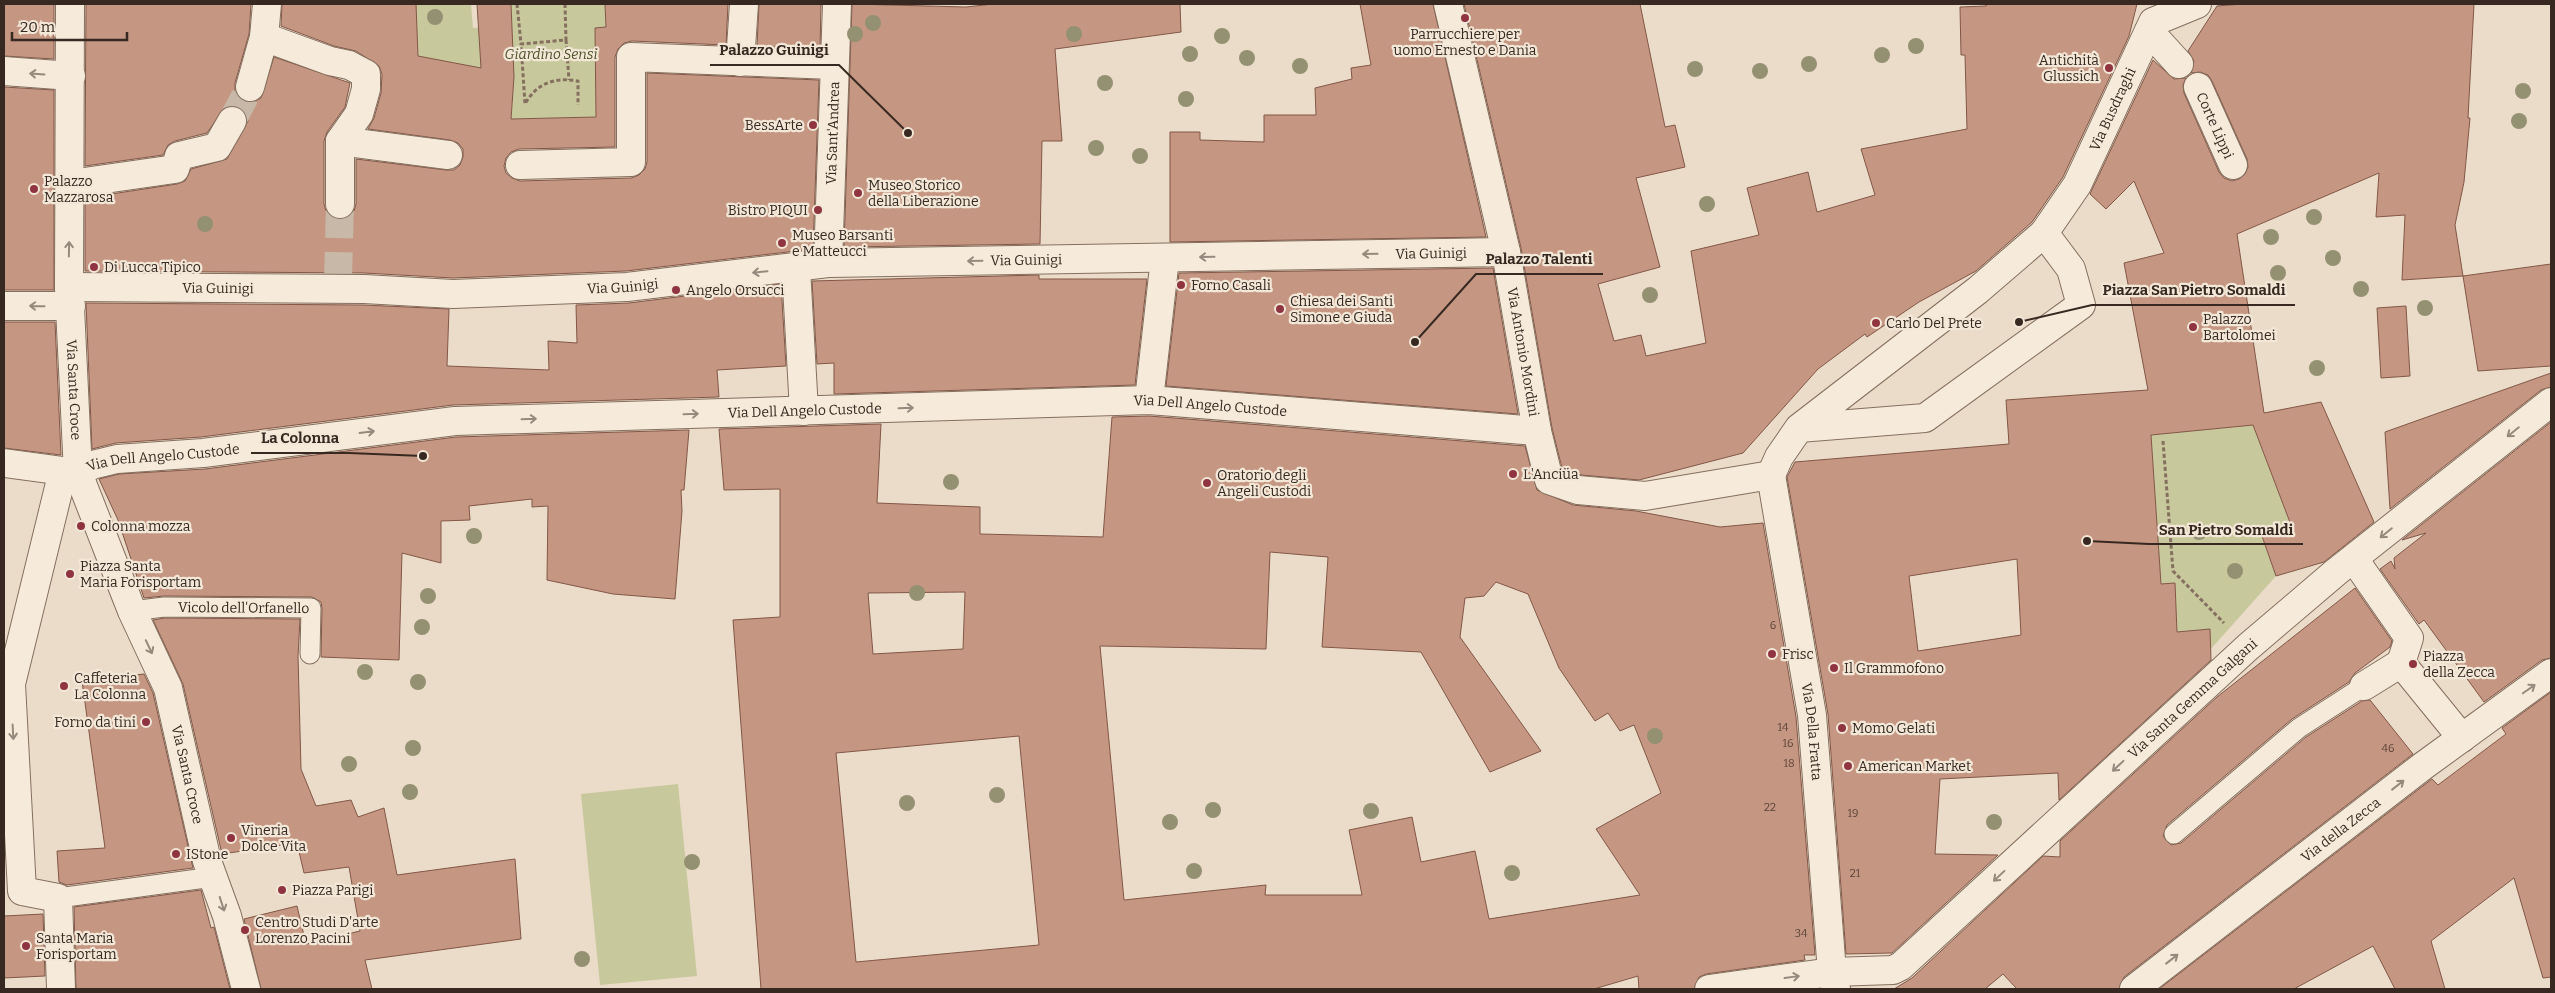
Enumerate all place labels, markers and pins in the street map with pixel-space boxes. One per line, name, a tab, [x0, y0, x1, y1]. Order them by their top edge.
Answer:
marker: Parrucchiere per uomo Ernesto e Dania	[1459, 12, 1471, 24]
place label: Parrucchiere per uomo Ernesto e Dania	[1394, 26, 1537, 59]
callout: Palazzo Guinigi	[710, 35, 839, 65]
place label: Antichità Glussich	[2039, 52, 2099, 85]
marker: Antichità Glussich	[2103, 62, 2115, 74]
place label: BessArte	[745, 117, 803, 134]
marker: BessArte	[807, 119, 819, 131]
place label: Palazzo Mazzarosa	[44, 173, 114, 206]
place label: Museo Storico della Liberazione	[868, 177, 979, 210]
marker: Palazzo Mazzarosa	[28, 183, 40, 195]
marker: Museo Storico della Liberazione	[852, 187, 864, 199]
place label: Bistro PIQUI	[728, 202, 808, 219]
marker: Bistro PIQUI	[812, 204, 824, 216]
place label: Museo Barsanti e Matteucci	[792, 227, 893, 260]
marker: Museo Barsanti e Matteucci	[776, 237, 788, 249]
callout: Palazzo Talenti	[1476, 244, 1603, 274]
place label: Di Lucca Tipico	[104, 259, 201, 276]
marker: Di Lucca Tipico	[88, 261, 100, 273]
callout: Piazza San Pietro Somaldi	[2092, 275, 2295, 305]
place label: Forno Casali	[1191, 277, 1271, 294]
marker: Forno Casali	[1175, 279, 1187, 291]
place label: Angelo Orsucci	[686, 282, 784, 299]
marker: Angelo Orsucci	[670, 284, 682, 296]
place label: Chiesa dei Santi Simone e Giuda	[1290, 293, 1393, 326]
marker: Chiesa dei Santi Simone e Giuda	[1274, 303, 1286, 315]
place label: Palazzo Bartolomei	[2203, 311, 2276, 344]
place label: Carlo Del Prete	[1886, 315, 1982, 332]
marker: Carlo Del Prete	[1870, 317, 1882, 329]
marker: Palazzo Bartolomei	[2187, 321, 2199, 333]
callout: La Colonna	[251, 423, 349, 453]
place label: L'Anciüa	[1523, 466, 1579, 483]
place label: Oratorio degli Angeli Custodi	[1217, 467, 1311, 500]
marker: L'Anciüa	[1507, 468, 1519, 480]
marker: Oratorio degli Angeli Custodi	[1201, 477, 1213, 489]
callout: San Pietro Somaldi	[2149, 514, 2303, 544]
place label: Colonna mozza	[91, 518, 191, 535]
marker: Colonna mozza	[75, 520, 87, 532]
place label: Piazza Santa Maria Forisportam	[80, 558, 202, 591]
marker: Piazza Santa Maria Forisportam	[64, 568, 76, 580]
place label: Frisc	[1782, 646, 1814, 663]
marker: Frisc	[1766, 648, 1778, 660]
place label: Piazza della Zecca	[2423, 648, 2495, 681]
marker: Piazza della Zecca	[2407, 658, 2419, 670]
place label: Il Grammofono	[1844, 660, 1944, 677]
marker: Il Grammofono	[1828, 662, 1840, 674]
place label: Caffeteria La Colonna	[74, 670, 147, 703]
marker: Caffeteria La Colonna	[58, 680, 70, 692]
place label: Forno da tini	[54, 714, 136, 731]
marker: Forno da tini	[140, 716, 152, 728]
place label: Momo Gelati	[1852, 720, 1935, 737]
marker: Momo Gelati	[1836, 722, 1848, 734]
place label: American Market	[1858, 758, 1971, 775]
marker: American Market	[1842, 760, 1854, 772]
place label: Vineria Dolce Vita	[241, 822, 307, 855]
marker: Vineria Dolce Vita	[225, 832, 237, 844]
place label: IStone	[186, 846, 228, 863]
marker: IStone	[170, 848, 182, 860]
place label: Piazza Parigi	[292, 882, 373, 899]
marker: Piazza Parigi	[276, 884, 288, 896]
place label: Centro Studi D'arte Lorenzo Pacini	[255, 914, 378, 947]
marker: Centro Studi D'arte Lorenzo Pacini	[239, 924, 251, 936]
place label: Santa Maria Forisportam	[36, 930, 117, 963]
marker: Santa Maria Forisportam	[20, 940, 32, 952]

